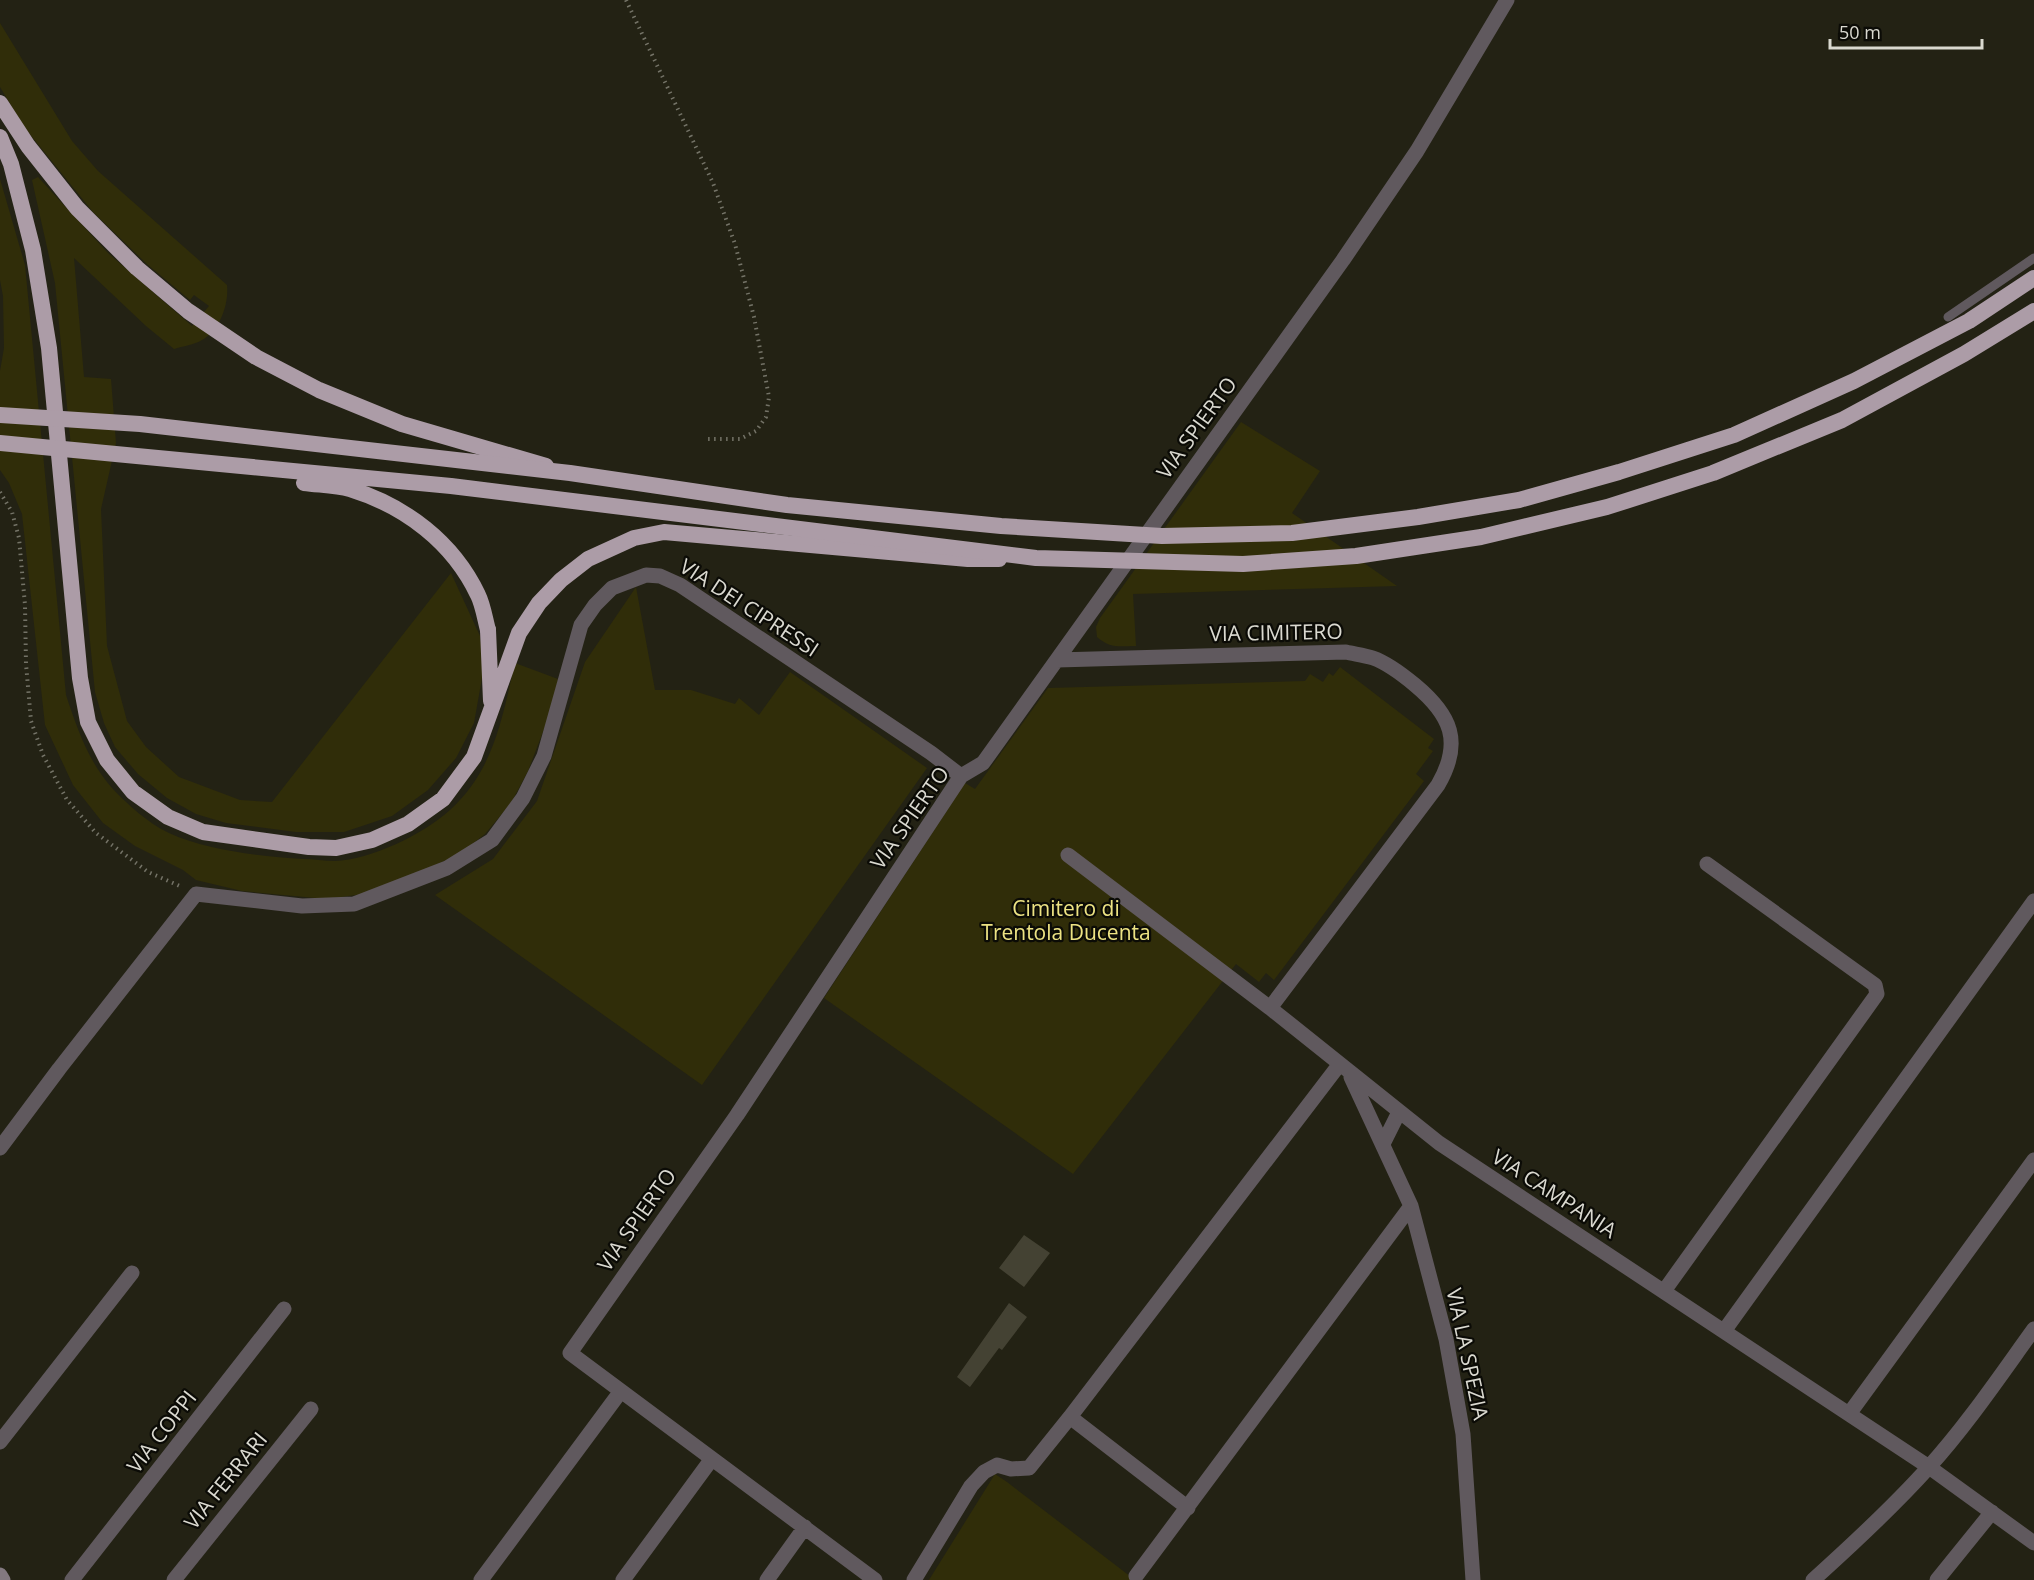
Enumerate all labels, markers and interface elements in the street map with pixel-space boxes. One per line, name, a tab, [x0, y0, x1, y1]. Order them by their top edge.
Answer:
scale bar	[1830, 12, 1982, 50]
text: 50 m	[1839, 20, 1881, 44]
street label: VIA SPIERTO	[1150, 371, 1243, 484]
street label: VIA DEI CIPRESSI	[675, 552, 825, 663]
street label: VIA CIMITERO	[1209, 617, 1343, 647]
street label: VIA SPIERTO	[863, 760, 955, 874]
park label: Cimitero di Trentola Ducenta	[981, 894, 1151, 946]
street label: VIA CAMPANIA	[1487, 1142, 1623, 1244]
street label: VIA SPIERTO	[590, 1162, 682, 1276]
street label: VIA LA SPEZIA	[1440, 1285, 1496, 1423]
street label: VIA COPPI	[120, 1384, 202, 1479]
street label: VIA FERRARI	[177, 1426, 273, 1535]

